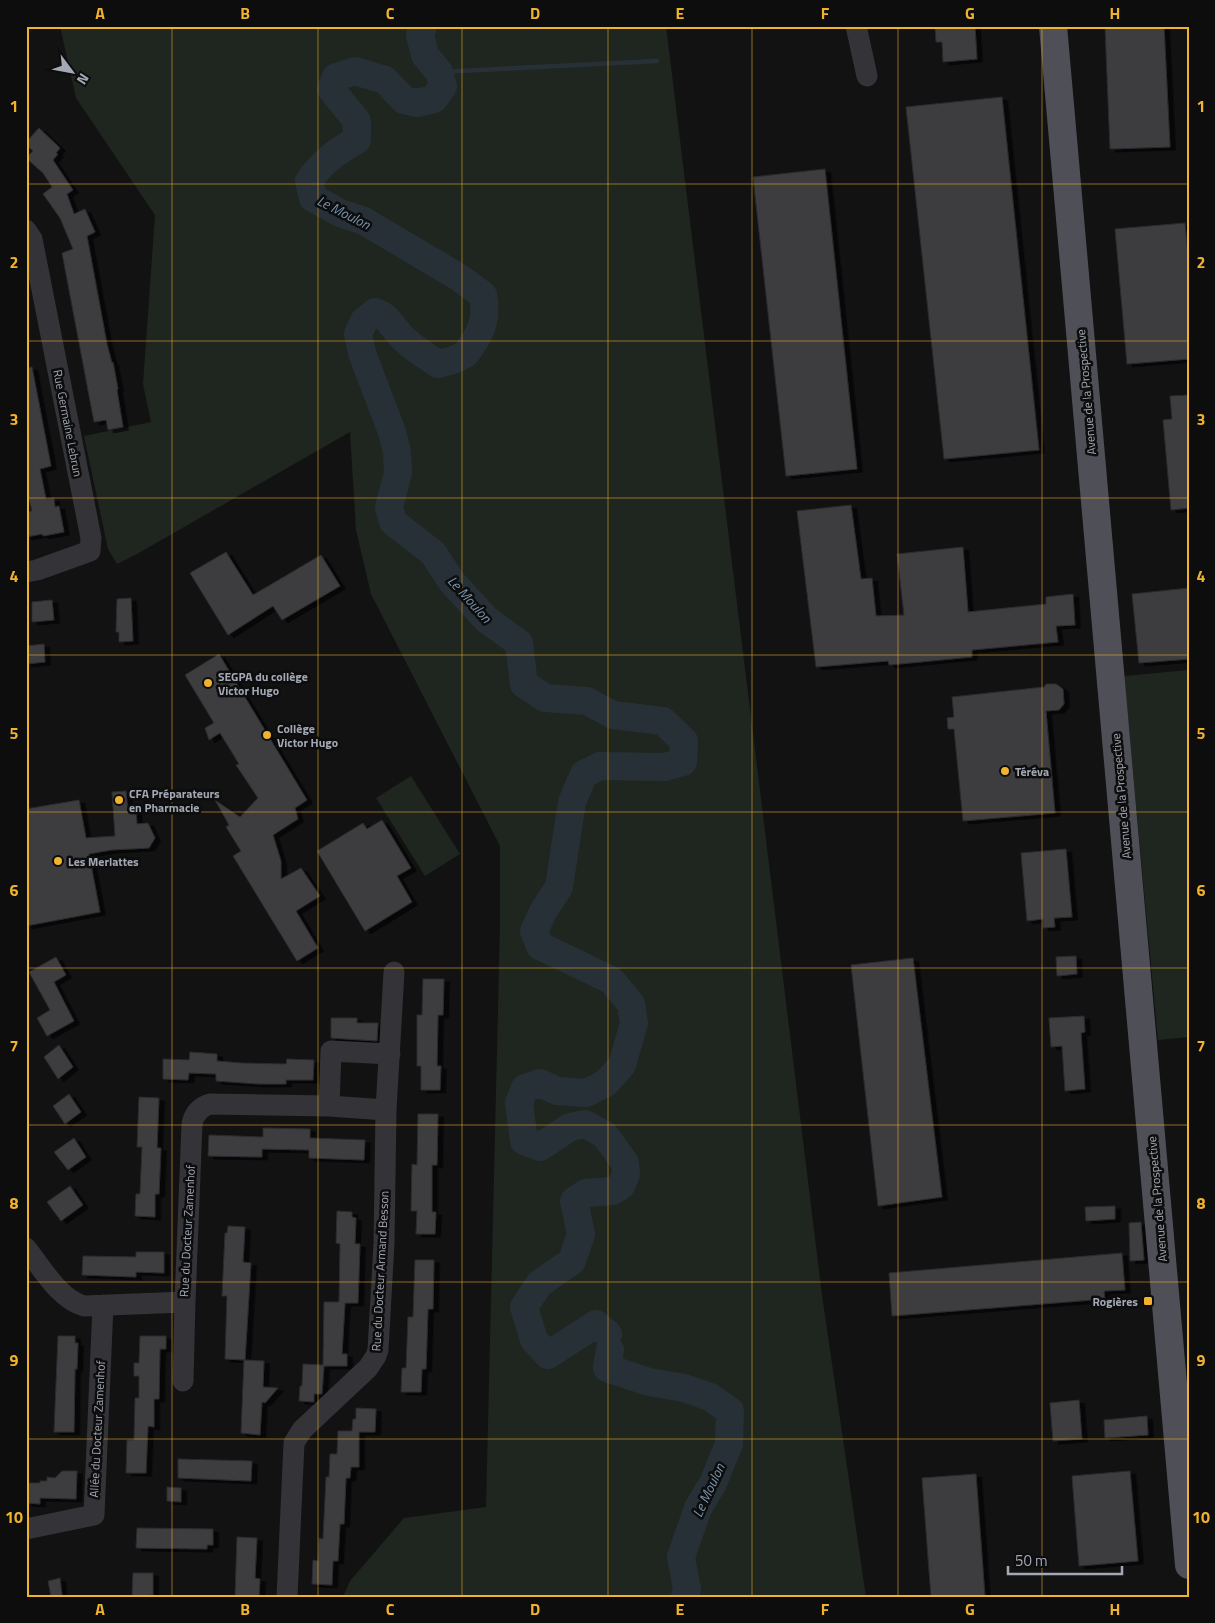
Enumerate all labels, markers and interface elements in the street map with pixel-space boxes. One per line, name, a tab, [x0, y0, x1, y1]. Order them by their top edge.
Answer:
text: A	[95, 1, 105, 25]
text: B	[240, 1, 250, 25]
text: C	[386, 1, 395, 25]
text: D	[530, 1, 540, 25]
text: E	[676, 1, 685, 25]
text: F	[821, 1, 830, 25]
text: G	[965, 1, 975, 25]
text: H	[1110, 1, 1120, 25]
north arrow	[48, 48, 98, 98]
text: N	[72, 69, 95, 89]
text: 1	[10, 94, 18, 118]
text: 1	[1197, 94, 1205, 118]
water label: Le Moulon	[314, 190, 375, 235]
text: 2	[10, 250, 18, 274]
text: 2	[1197, 250, 1205, 274]
street label: Avenue de la Prospective	[1071, 328, 1101, 456]
street label: Rue Germaine Lebrun	[48, 368, 88, 478]
text: 3	[10, 407, 18, 431]
text: 3	[1197, 407, 1205, 431]
text: 4	[10, 564, 19, 588]
text: 4	[1197, 564, 1206, 588]
water label: Le Moulon	[443, 571, 498, 628]
place label: SEGPA du collège Victor Hugo	[218, 667, 308, 700]
marker: SEGPA du collège Victor Hugo	[202, 677, 214, 689]
place label: Collège Victor Hugo	[277, 719, 338, 752]
text: 5	[10, 721, 19, 745]
text: 5	[1197, 721, 1206, 745]
marker: Collège Victor Hugo	[261, 729, 273, 741]
street label: Avenue de la Prospective	[1106, 732, 1136, 860]
place label: Téréva	[1015, 762, 1049, 781]
marker: Téréva	[999, 765, 1011, 777]
place label: CFA Préparateurs en Pharmacie	[129, 784, 220, 817]
marker: CFA Préparateurs en Pharmacie	[113, 794, 125, 806]
place label: Les Merlattes	[68, 852, 139, 871]
marker: Les Merlattes	[52, 855, 64, 867]
text: 6	[10, 878, 19, 902]
text: 6	[1197, 878, 1206, 902]
text: 7	[10, 1034, 18, 1058]
text: 7	[1197, 1034, 1205, 1058]
street label: Avenue de la Prospective	[1142, 1135, 1172, 1263]
street label: Rue du Docteur Zamenhof	[174, 1164, 200, 1298]
street label: Rue du Docteur Armand Besson	[366, 1190, 394, 1352]
text: 8	[10, 1191, 19, 1215]
text: 8	[1197, 1191, 1206, 1215]
place label: Rogières	[1092, 1292, 1138, 1311]
marker: Rogières	[1142, 1295, 1154, 1307]
text: 9	[10, 1348, 19, 1372]
text: 9	[1197, 1348, 1206, 1372]
street label: Allée du Docteur Zamenhof	[84, 1360, 110, 1498]
water label: Le Moulon	[686, 1459, 730, 1520]
text: 10	[5, 1505, 23, 1529]
text: 10	[1192, 1505, 1210, 1529]
scale bar	[1008, 1543, 1121, 1575]
text: 50 m	[1015, 1549, 1048, 1572]
text: A	[95, 1597, 105, 1621]
text: B	[240, 1597, 250, 1621]
text: C	[386, 1597, 395, 1621]
text: D	[530, 1597, 540, 1621]
text: E	[676, 1597, 685, 1621]
text: F	[821, 1597, 830, 1621]
text: G	[965, 1597, 975, 1621]
text: H	[1110, 1597, 1120, 1621]

